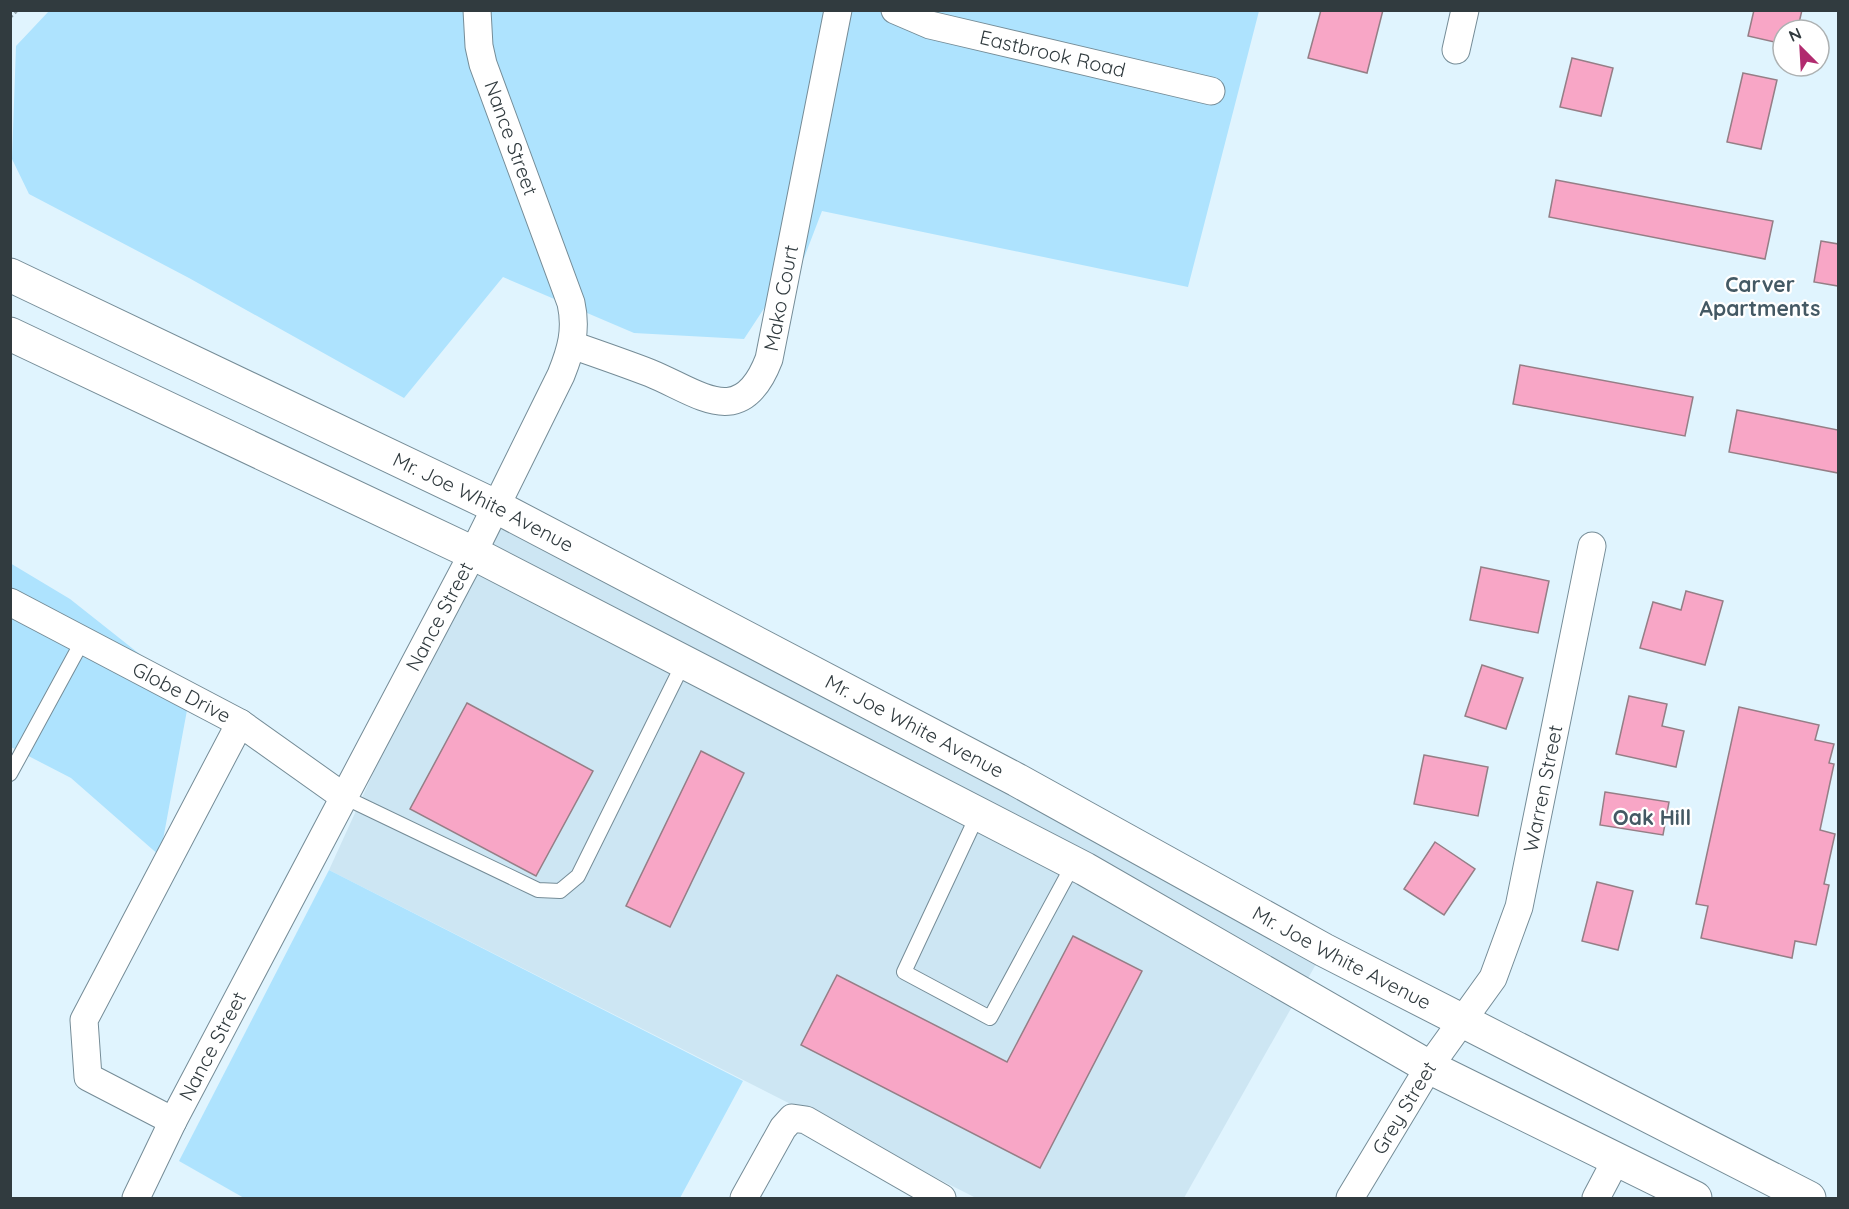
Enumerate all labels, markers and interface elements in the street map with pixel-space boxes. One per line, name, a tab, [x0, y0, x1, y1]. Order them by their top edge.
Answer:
north arrow	[1771, 18, 1831, 78]
text: N	[1785, 23, 1804, 46]
street label: Eastbrook Road	[977, 24, 1128, 83]
street label: Nance Street	[479, 77, 544, 199]
street label: Mako Court	[758, 243, 803, 353]
district label: Carver Apartments	[1700, 271, 1820, 321]
street label: Mr. Joe White Avenue	[389, 446, 578, 557]
street label: Nance Street	[400, 557, 478, 675]
street label: Globe Drive	[129, 656, 235, 728]
street label: Mr. Joe White Avenue	[821, 669, 1008, 783]
street label: Warren Street	[1517, 722, 1568, 854]
district label: Oak Hill	[1613, 804, 1691, 830]
street label: Mr. Joe White Avenue	[1248, 900, 1435, 1015]
street label: Nance Street	[173, 987, 251, 1105]
street label: Grey Street	[1366, 1056, 1441, 1159]

